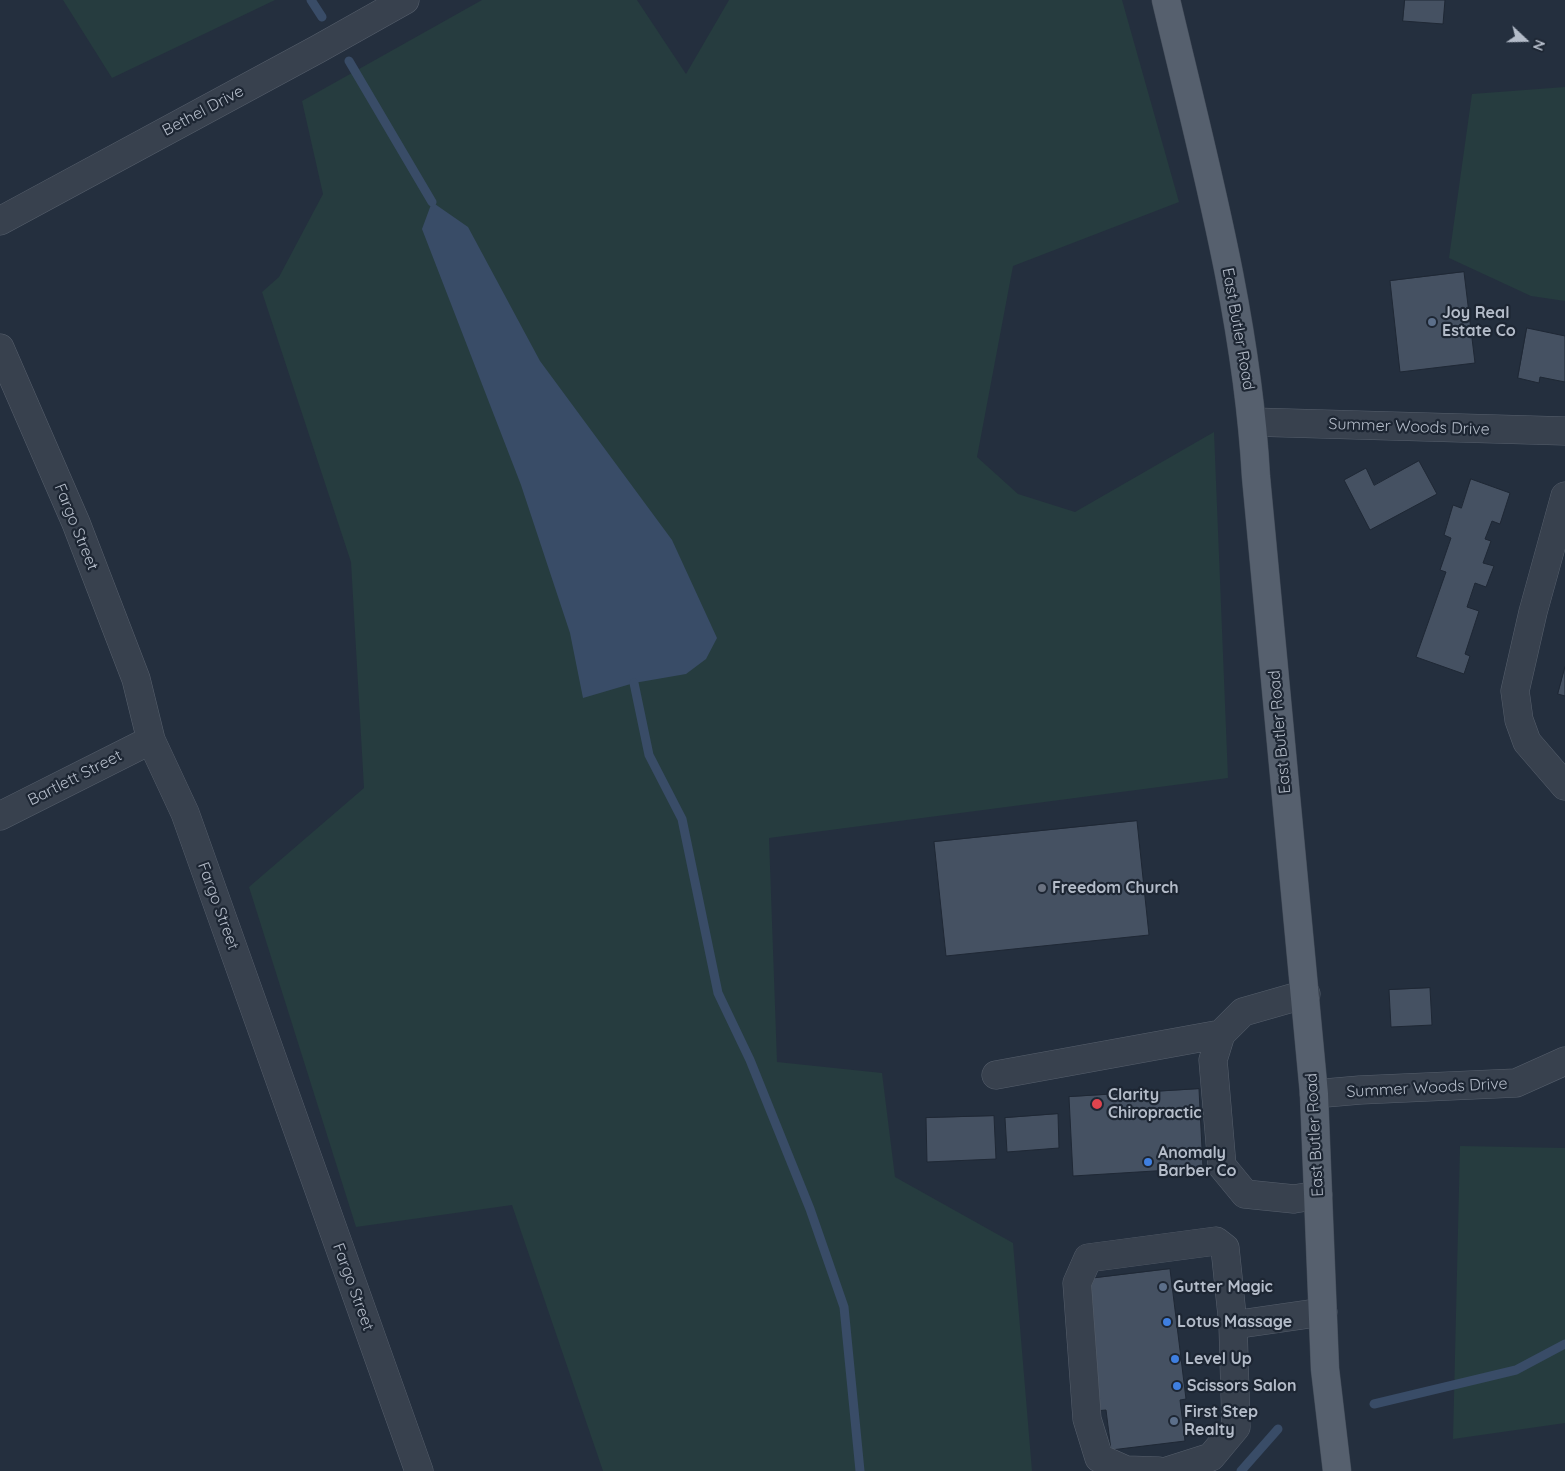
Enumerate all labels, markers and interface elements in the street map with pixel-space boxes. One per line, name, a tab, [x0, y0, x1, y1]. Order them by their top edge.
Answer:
north arrow	[1500, 15, 1550, 65]
text: N	[1529, 37, 1549, 53]
street label: Bethel Drive	[159, 82, 247, 140]
street label: East Butler Road	[1218, 266, 1258, 392]
place label: Joy Real Estate Co	[1442, 303, 1516, 341]
marker: Joy Real Estate Co	[1426, 316, 1438, 328]
street label: Summer Woods Drive	[1328, 415, 1490, 439]
street label: Fargo Street	[50, 481, 102, 573]
street label: East Butler Road	[1265, 669, 1295, 795]
street label: Bartlett Street	[25, 746, 125, 810]
street label: Fargo Street	[193, 860, 243, 952]
place label: Freedom Church	[1052, 878, 1179, 898]
marker: Freedom Church	[1036, 882, 1048, 894]
street label: East Butler Road	[1302, 1073, 1328, 1197]
street label: Summer Woods Drive	[1346, 1074, 1508, 1102]
place label: Clarity Chiropractic	[1108, 1085, 1202, 1123]
marker: Clarity Chiropractic	[1090, 1097, 1104, 1111]
place label: Anomaly Barber Co	[1158, 1143, 1236, 1181]
marker: Anomaly Barber Co	[1142, 1156, 1154, 1168]
street label: Fargo Street	[328, 1241, 378, 1333]
place label: Gutter Magic	[1173, 1277, 1273, 1297]
marker: Gutter Magic	[1157, 1281, 1169, 1293]
place label: Lotus Massage	[1177, 1312, 1292, 1332]
marker: Lotus Massage	[1161, 1316, 1173, 1328]
place label: Level Up	[1185, 1349, 1252, 1369]
marker: Level Up	[1169, 1353, 1181, 1365]
place label: Scissors Salon	[1187, 1376, 1296, 1396]
marker: Scissors Salon	[1171, 1380, 1183, 1392]
place label: First Step Realty	[1184, 1402, 1258, 1440]
marker: First Step Realty	[1168, 1415, 1180, 1427]

